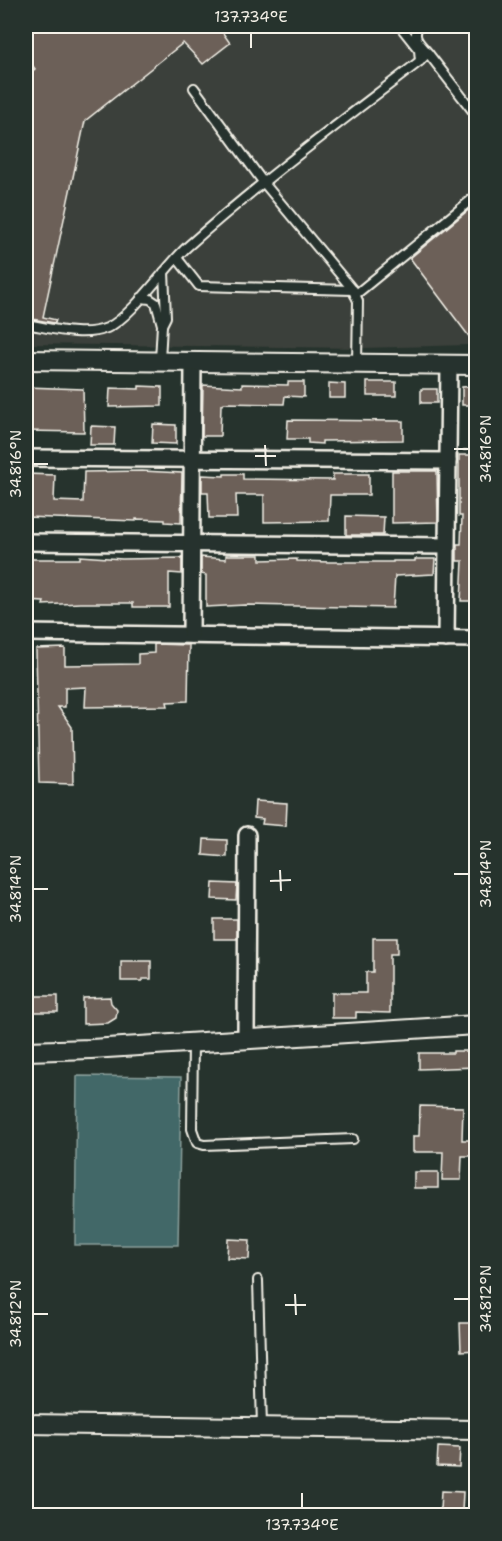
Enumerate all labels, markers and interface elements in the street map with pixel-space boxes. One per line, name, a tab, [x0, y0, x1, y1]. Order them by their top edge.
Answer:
text: 137.734°E	[214, 7, 288, 27]
text: 34.816°N	[476, 415, 496, 483]
text: 34.816°N	[6, 430, 26, 498]
text: 34.814°N	[476, 840, 496, 908]
text: 34.814°N	[6, 855, 26, 923]
text: 34.812°N	[476, 1265, 496, 1333]
text: 34.812°N	[6, 1280, 26, 1348]
text: 137.734°E	[265, 1515, 339, 1535]

